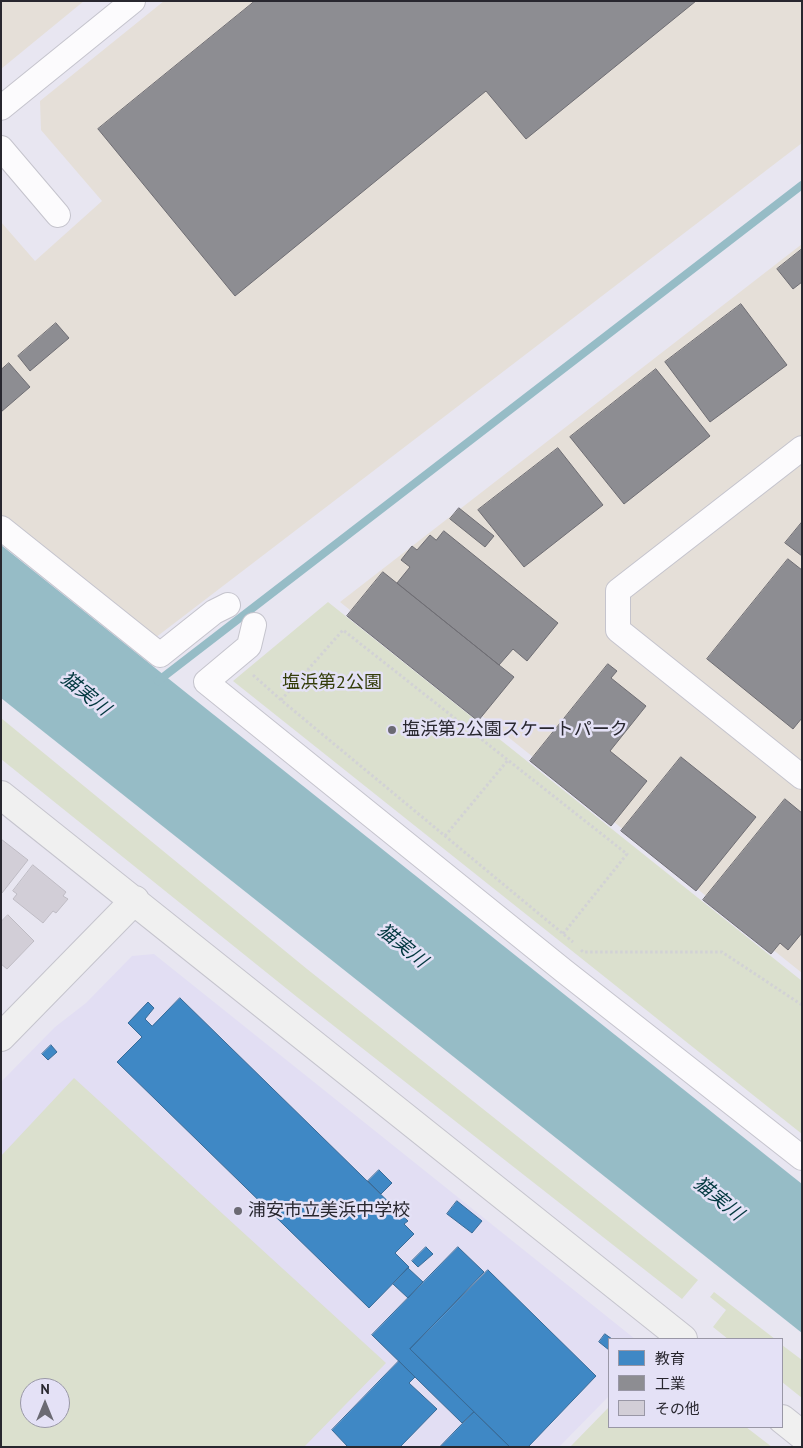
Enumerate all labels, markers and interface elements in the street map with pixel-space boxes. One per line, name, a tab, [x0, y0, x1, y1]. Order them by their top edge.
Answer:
water label: 猫実川	[56, 667, 114, 721]
park label: 塩浜第2公園	[282, 672, 382, 694]
place label: 塩浜第2公園スケートパーク	[402, 719, 628, 741]
marker: 塩浜第2公園スケートパーク	[386, 724, 398, 736]
water label: 猫実川	[373, 919, 431, 973]
water label: 猫実川	[689, 1172, 747, 1226]
place label: 浦安市立美浜中学校	[248, 1200, 410, 1222]
marker: 浦安市立美浜中学校	[232, 1205, 244, 1217]
legend	[608, 1338, 783, 1428]
text: 教育	[655, 1349, 685, 1368]
text: 工業	[655, 1374, 685, 1393]
north arrow	[20, 1378, 70, 1428]
text: N	[40, 1380, 50, 1398]
text: その他	[655, 1399, 700, 1418]

